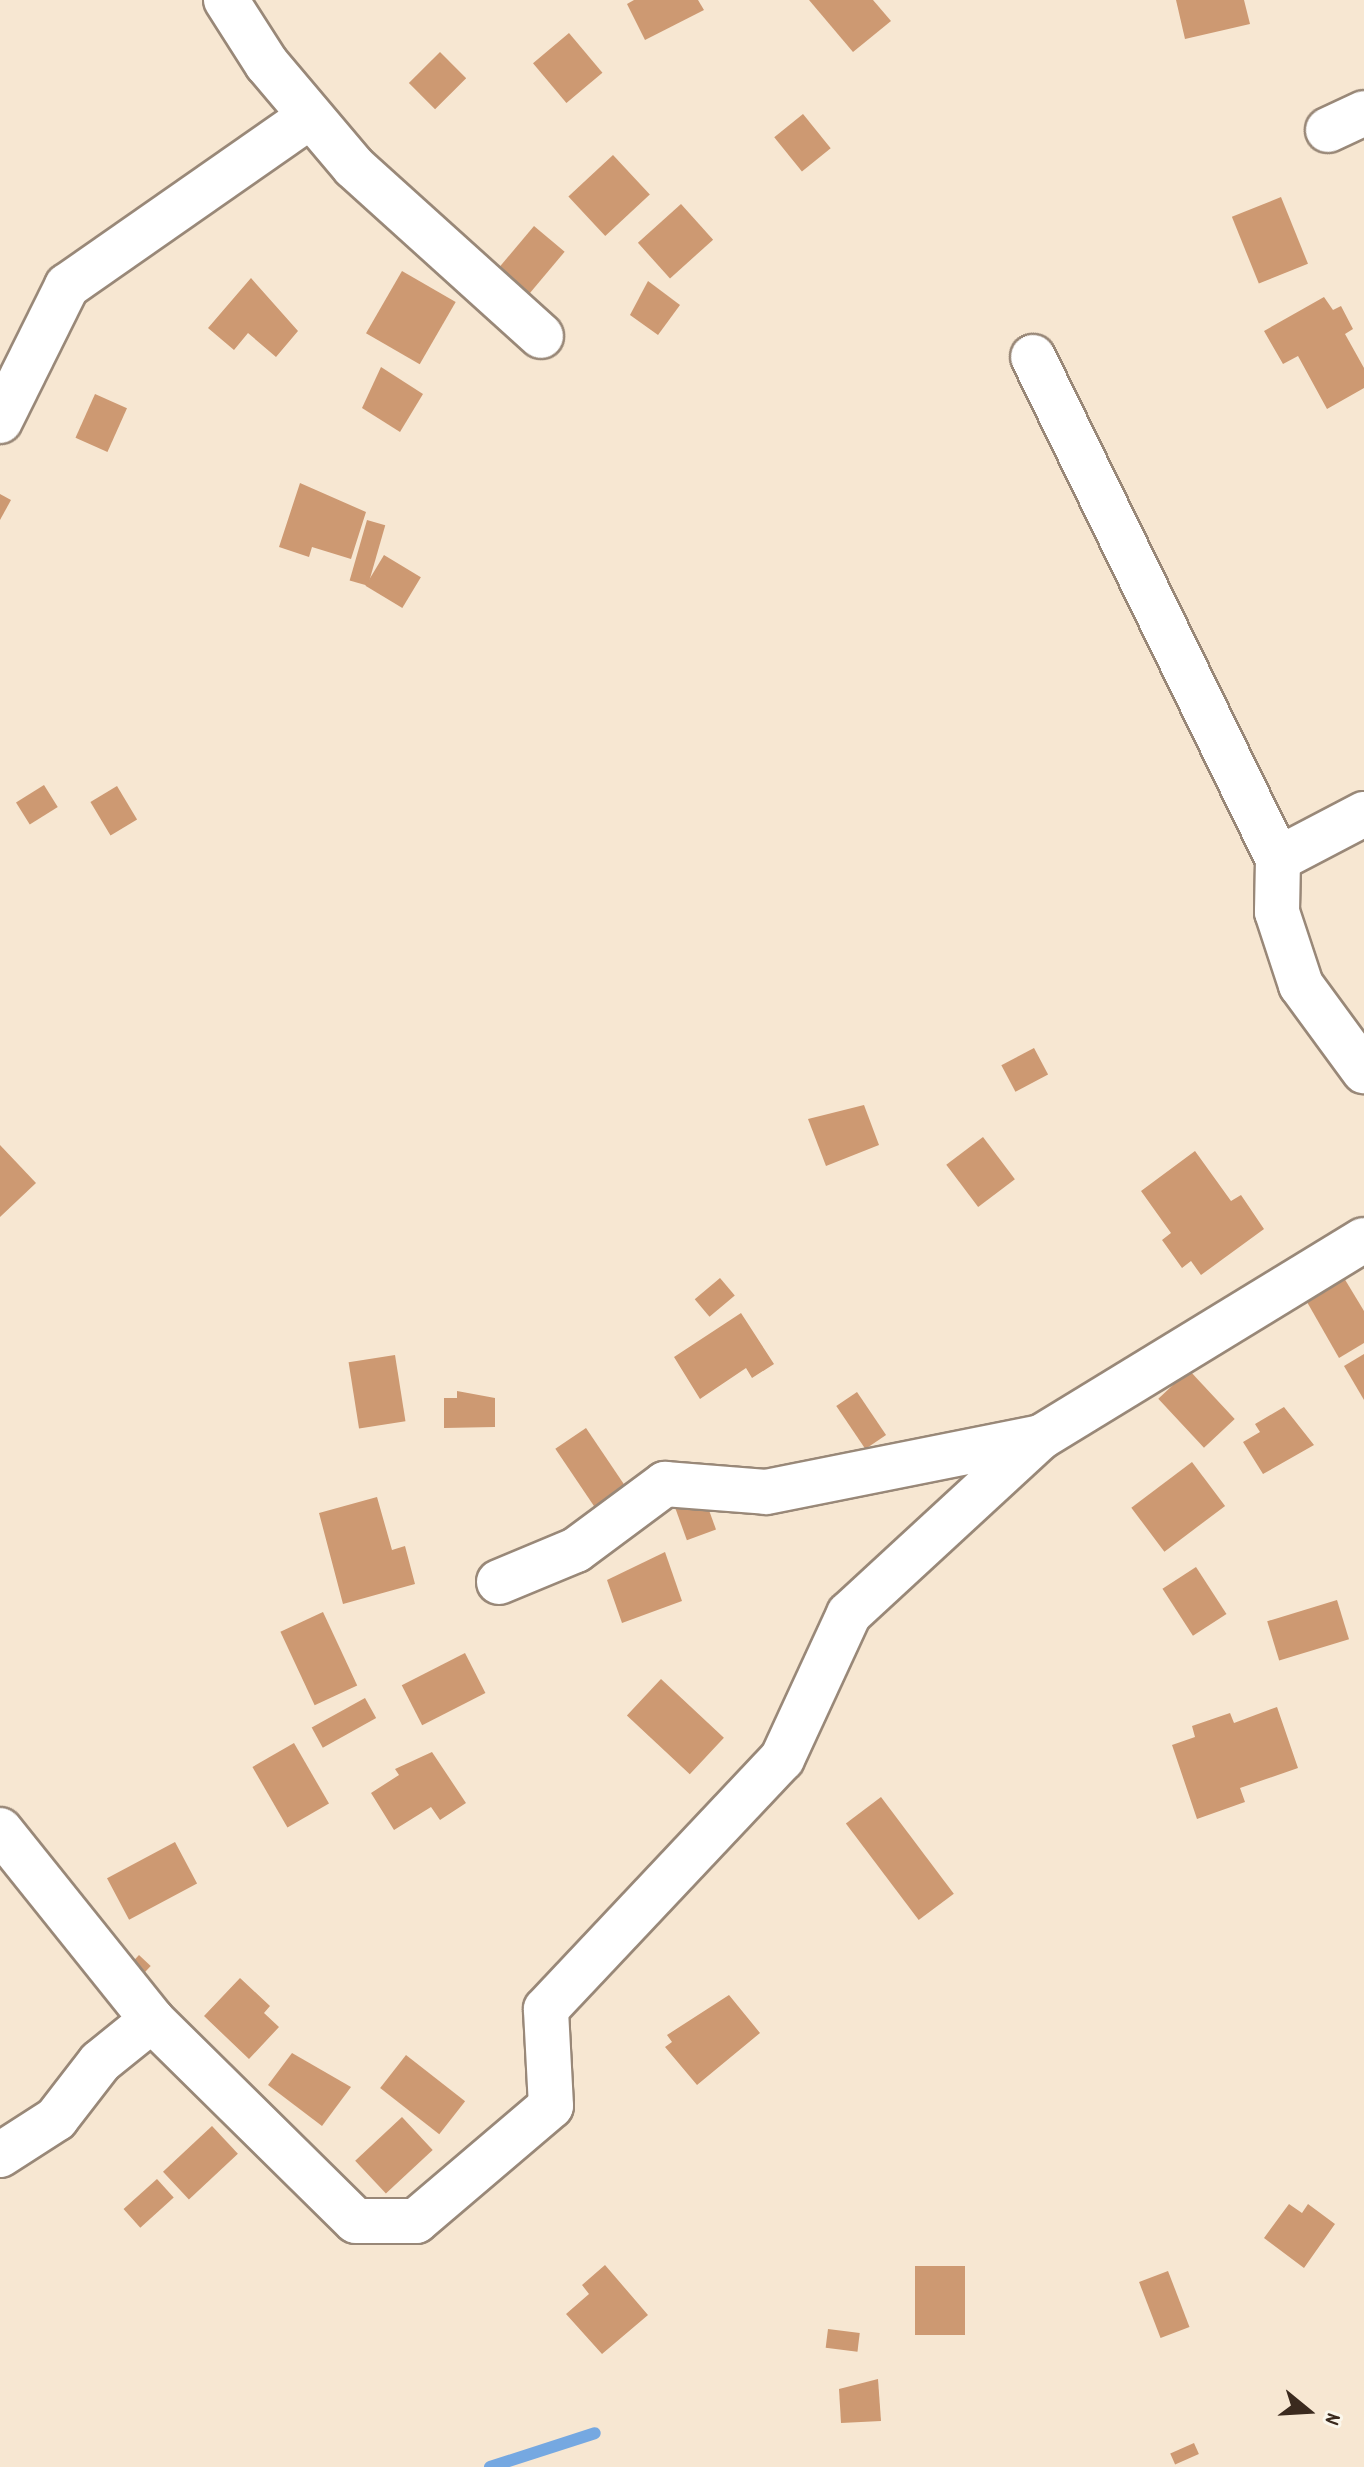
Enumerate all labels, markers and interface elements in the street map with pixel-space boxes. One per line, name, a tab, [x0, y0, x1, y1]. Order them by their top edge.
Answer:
north arrow	[1268, 2371, 1348, 2451]
text: N	[1315, 2409, 1348, 2429]

